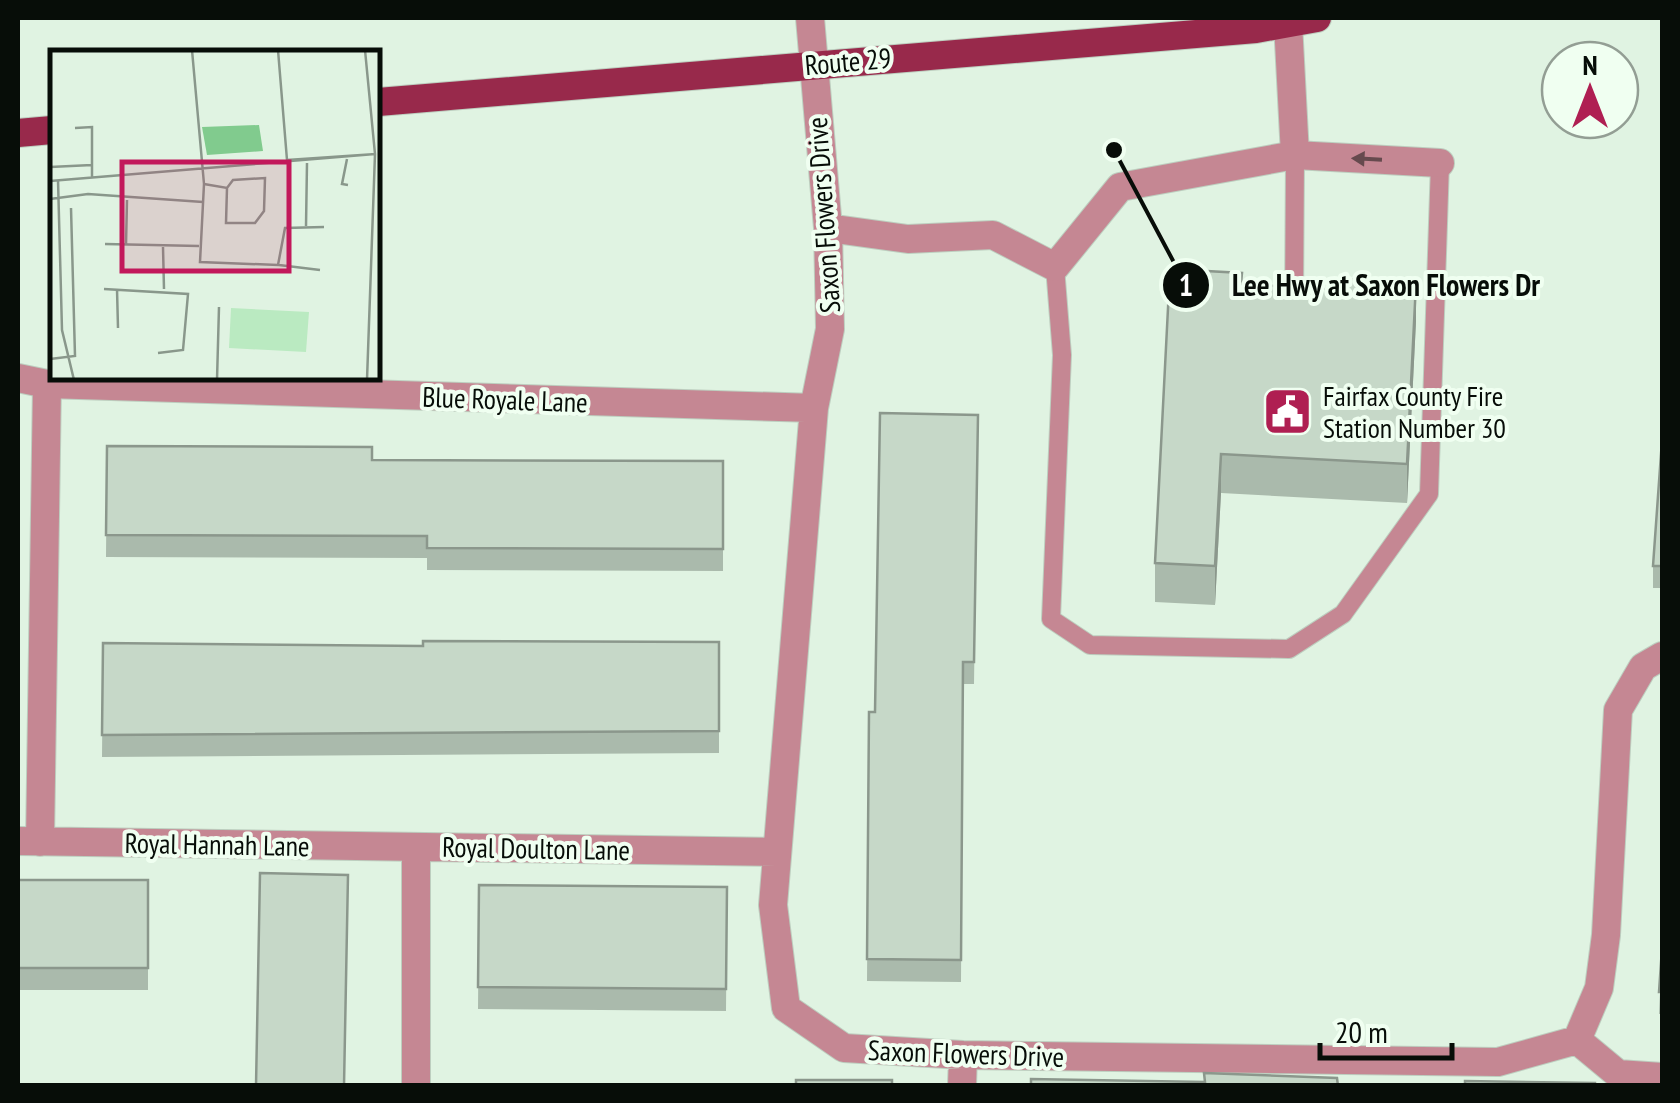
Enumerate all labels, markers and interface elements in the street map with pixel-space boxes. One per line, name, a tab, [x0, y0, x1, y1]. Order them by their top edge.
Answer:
street label: Route 29	[803, 39, 893, 83]
north arrow	[1540, 40, 1640, 140]
text: N	[1582, 46, 1598, 83]
inset map	[50, 50, 380, 380]
street label: Saxon Flowers Drive	[798, 116, 848, 314]
one-way arrow	[1351, 151, 1383, 167]
callout: Lee Hwy at Saxon Flowers Dr	[1161, 255, 1560, 315]
text: 1	[1179, 265, 1193, 304]
text: Lee Hwy at Saxon Flowers Dr	[1232, 265, 1540, 304]
place label: Fairfax County Fire Station Number 30	[1323, 377, 1506, 446]
street label: Blue Royale Lane	[422, 378, 588, 420]
public building icon: Fairfax County Fire Station Number 30	[1262, 385, 1314, 437]
street label: Royal Hannah Lane	[124, 824, 310, 864]
street label: Royal Doulton Lane	[442, 828, 630, 868]
scale bar	[1320, 998, 1452, 1060]
text: 20 m	[1335, 1012, 1388, 1051]
street label: Saxon Flowers Drive	[867, 1031, 1065, 1075]

